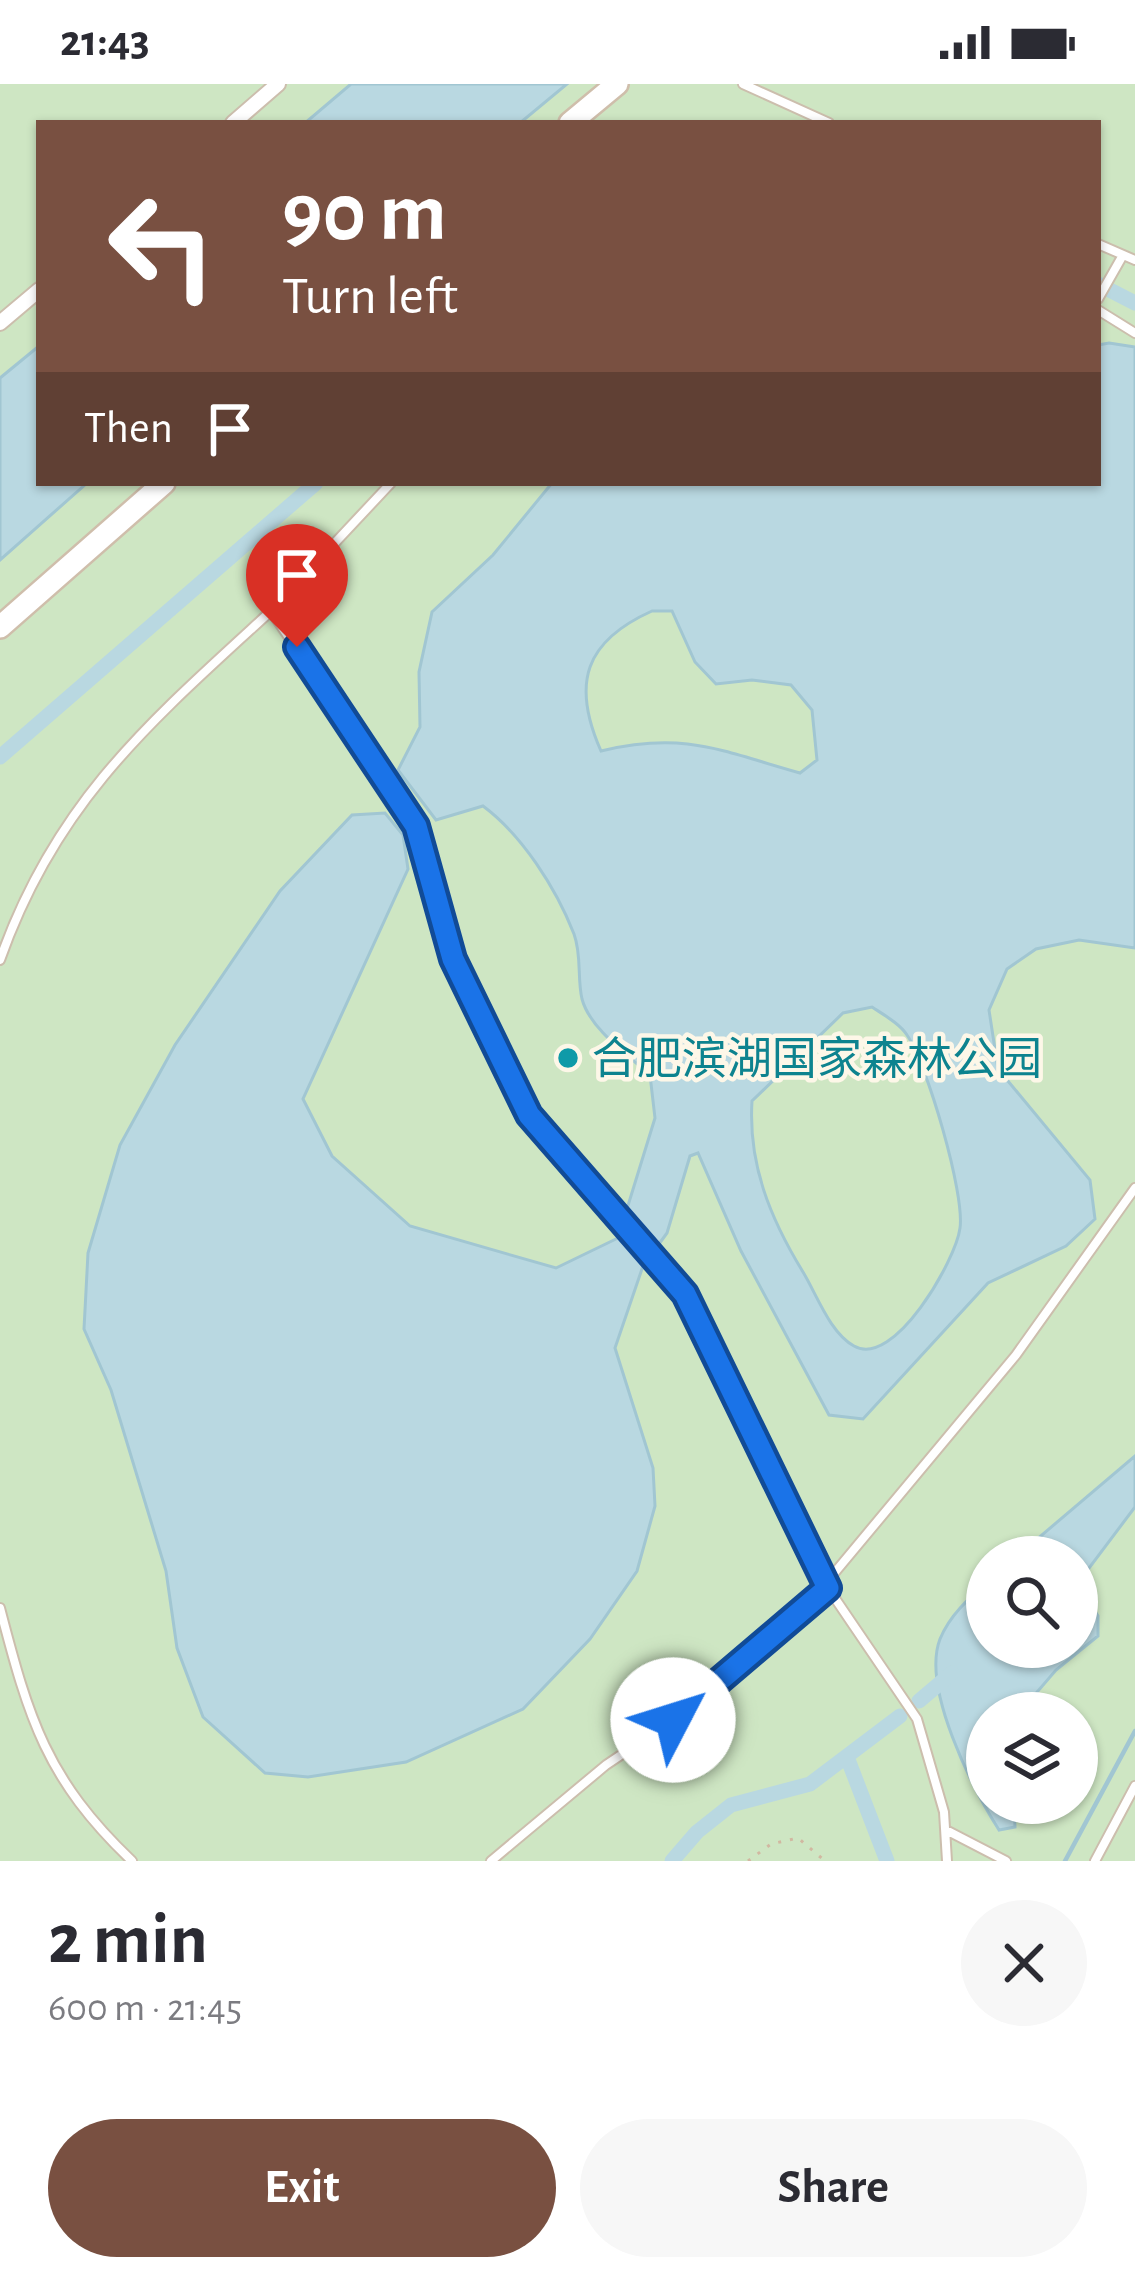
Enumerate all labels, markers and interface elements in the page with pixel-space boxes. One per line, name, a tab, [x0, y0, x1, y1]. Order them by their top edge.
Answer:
text: 21:43	[60, 19, 150, 64]
icon: left	[84, 168, 240, 324]
text: 90 m	[282, 172, 447, 256]
text: Turn left	[282, 270, 458, 324]
icon: arrive	[197, 396, 263, 462]
text: Then	[84, 406, 173, 451]
pin	[246, 524, 348, 647]
icon: arrive	[264, 542, 330, 608]
place label: 合肥滨湖国家森林公园	[592, 1035, 1042, 1083]
marker: 合肥滨湖国家森林公园	[555, 1045, 581, 1071]
map controls	[966, 1536, 1098, 1824]
button: search	[966, 1536, 1098, 1668]
position arrow	[610, 1657, 736, 1783]
button: layers	[966, 1692, 1098, 1824]
button: close	[961, 1900, 1087, 2026]
text: 2 min	[48, 1904, 208, 1976]
text: 600 m · 21:45	[48, 1989, 242, 2028]
button: Exit	[48, 2119, 556, 2257]
button: Share	[580, 2119, 1087, 2257]

